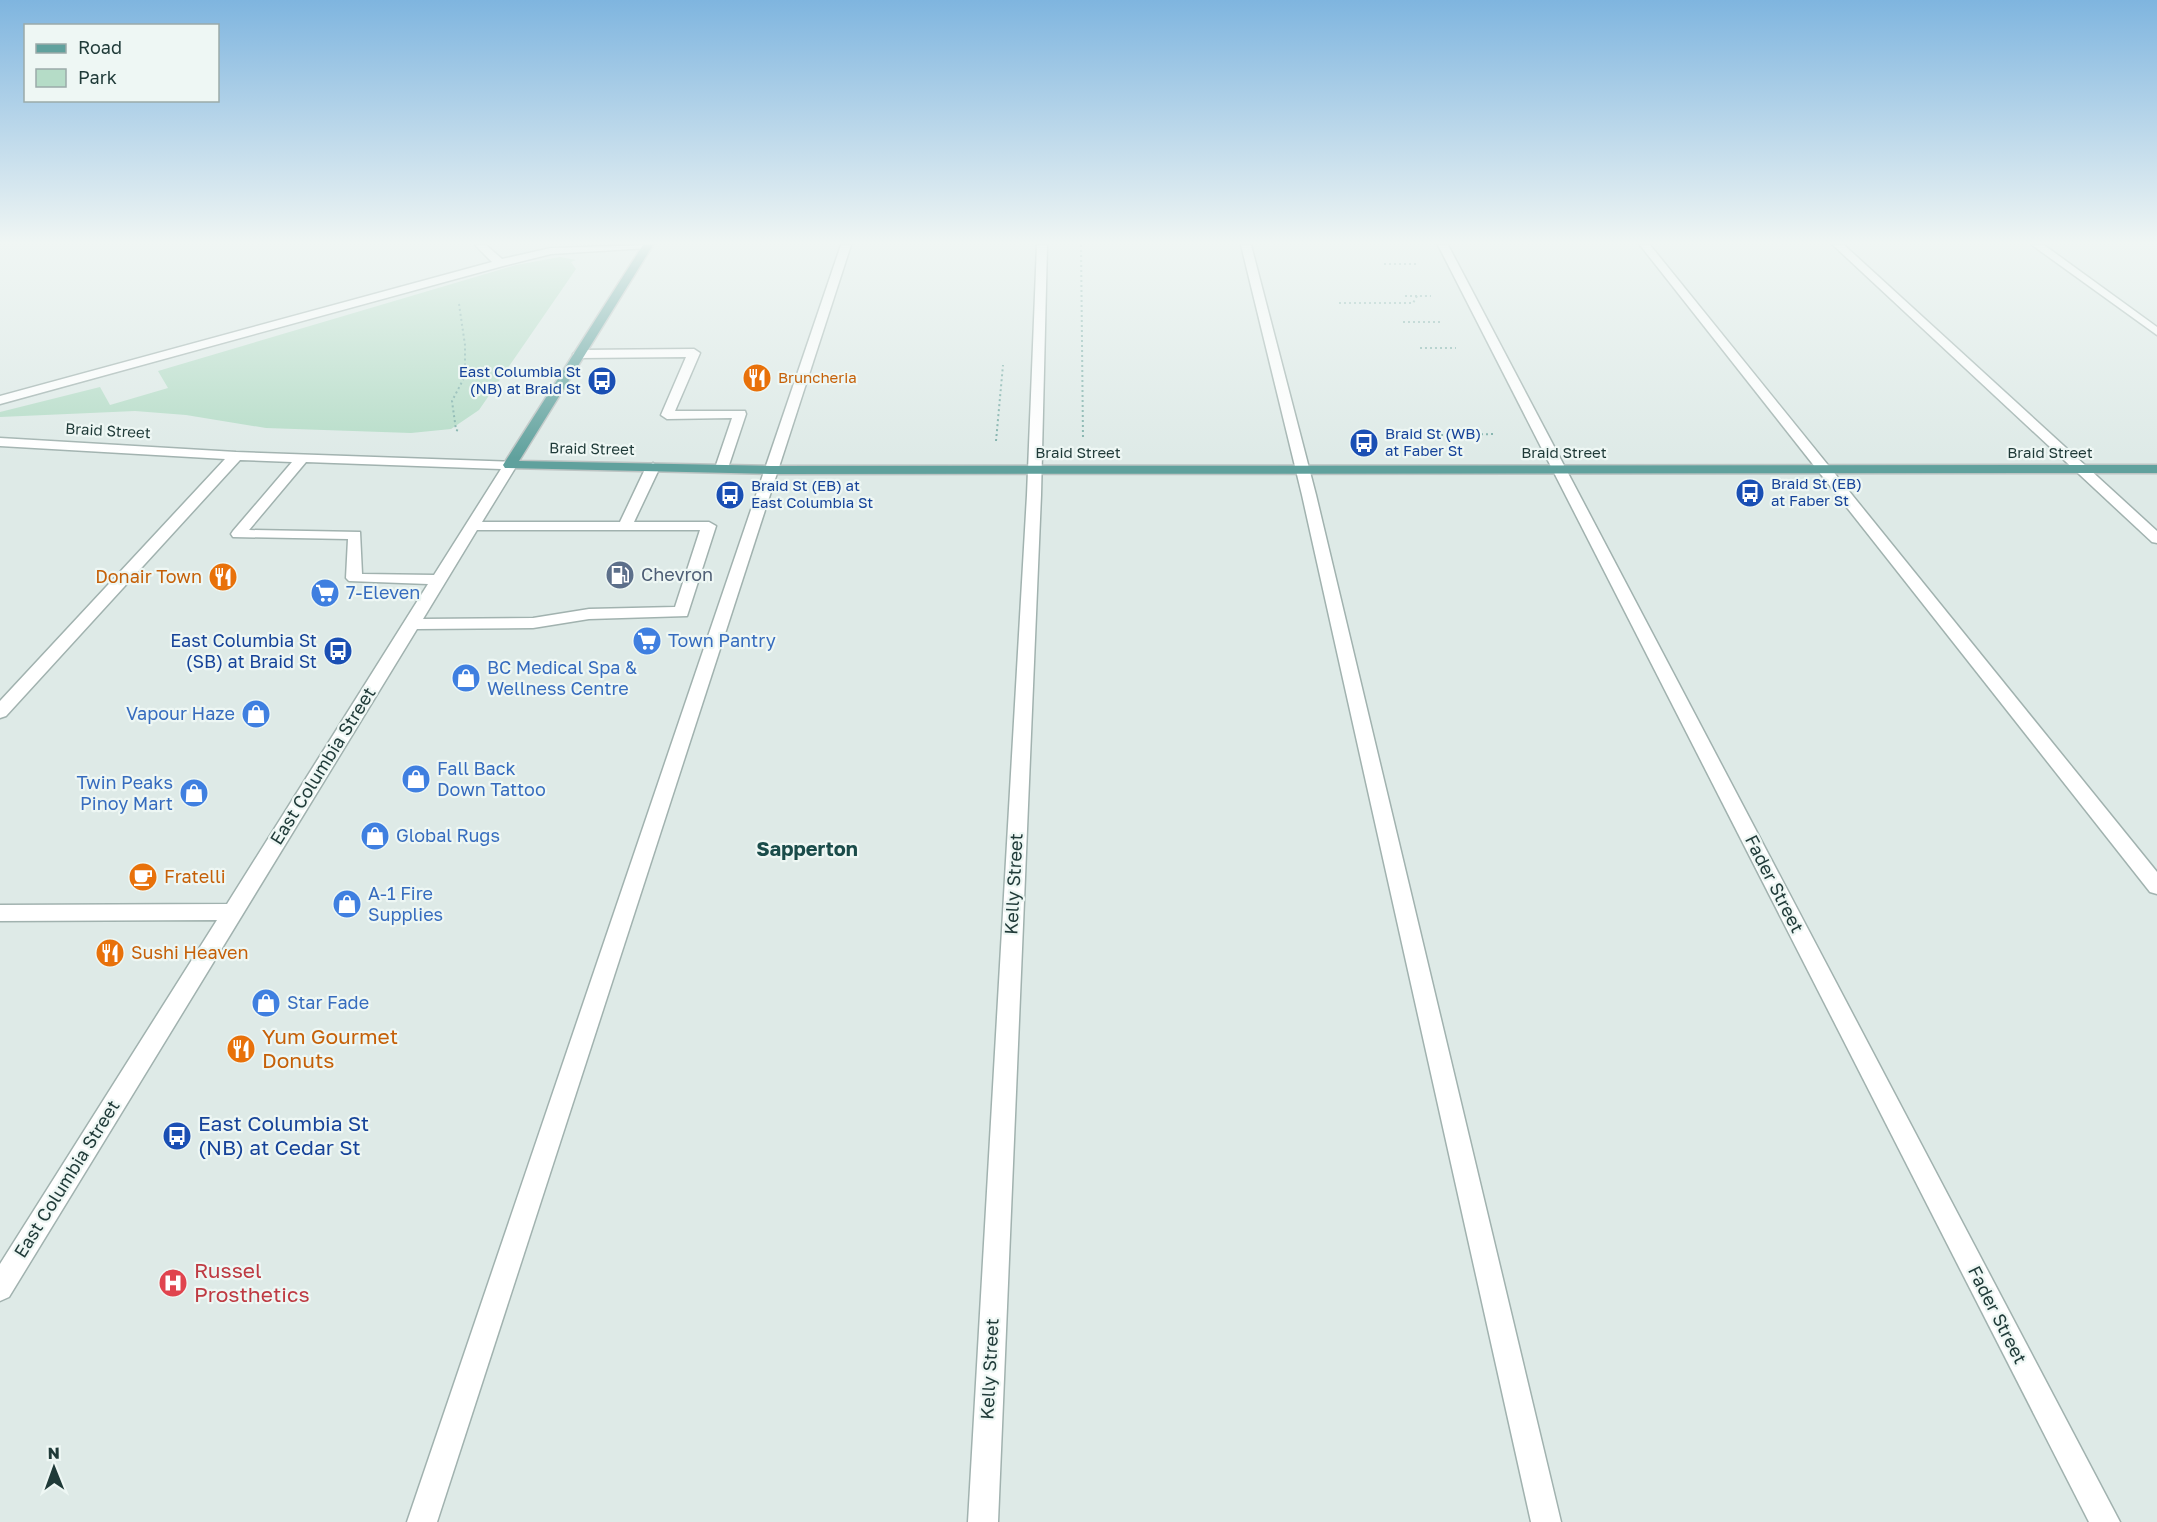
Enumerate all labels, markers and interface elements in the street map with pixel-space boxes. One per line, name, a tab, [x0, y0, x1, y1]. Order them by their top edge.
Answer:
legend	[24, 24, 219, 102]
text: Road	[78, 36, 122, 58]
text: Park	[78, 66, 117, 88]
place label: East Columbia St (NB) at Braid St	[459, 362, 581, 397]
restaurant icon: Bruncheria	[741, 362, 773, 394]
bus stop icon: East Columbia St (NB) at Braid St	[586, 365, 618, 397]
place label: Bruncheria	[778, 368, 857, 386]
street label: Braid Street	[65, 419, 151, 441]
place label: Braid St (WB) at Faber St	[1385, 424, 1481, 459]
bus stop icon: Braid St (WB) at Faber St	[1348, 427, 1380, 459]
street label: Braid Street	[549, 438, 635, 458]
street label: Braid Street	[1035, 443, 1121, 461]
street label: Braid Street	[1521, 443, 1607, 461]
street label: Braid Street	[2007, 443, 2093, 461]
place label: Braid St (EB) at Faber St	[1771, 474, 1862, 509]
place label: Braid St (EB) at East Columbia St	[751, 476, 873, 511]
bus stop icon: Braid St (EB) at Faber St	[1734, 477, 1766, 509]
bus stop icon: Braid St (EB) at East Columbia St	[714, 479, 746, 511]
fuel station icon: Chevron	[604, 559, 636, 591]
restaurant icon: Donair Town	[207, 561, 239, 593]
place label: Chevron	[641, 563, 713, 585]
place label: Donair Town	[95, 565, 202, 587]
supermarket icon: 7-Eleven	[309, 577, 341, 609]
place label: 7-Eleven	[346, 581, 420, 603]
supermarket icon: Town Pantry	[631, 625, 663, 657]
place label: East Columbia St (SB) at Braid St	[170, 629, 317, 672]
place label: Town Pantry	[668, 629, 776, 651]
bus stop icon: East Columbia St (SB) at Braid St	[322, 635, 354, 667]
place label: BC Medical Spa & Wellness Centre	[487, 656, 637, 699]
shop icon: BC Medical Spa & Wellness Centre	[450, 662, 482, 694]
street label: East Columbia Street	[265, 683, 380, 848]
shop icon: Vapour Haze	[240, 698, 272, 730]
place label: Vapour Haze	[126, 702, 235, 724]
place label: Fall Back Down Tattoo	[437, 757, 546, 800]
shop icon: Fall Back Down Tattoo	[400, 763, 432, 795]
place label: Twin Peaks Pinoy Mart	[77, 771, 173, 814]
shop icon: Twin Peaks Pinoy Mart	[178, 777, 210, 809]
shop icon: Global Rugs	[359, 820, 391, 852]
place label: Global Rugs	[396, 824, 500, 846]
street label: Fader Street	[1741, 831, 1809, 936]
street label: Kelly Street	[999, 833, 1027, 935]
district label: Sapperton	[756, 836, 858, 860]
cafe icon: Fratelli	[127, 861, 159, 893]
place label: Fratelli	[164, 865, 226, 887]
place label: A-1 Fire Supplies	[368, 882, 443, 925]
shop icon: A-1 Fire Supplies	[331, 888, 363, 920]
restaurant icon: Sushi Heaven	[94, 937, 126, 969]
place label: Sushi Heaven	[131, 941, 249, 963]
shop icon: Star Fade	[250, 987, 282, 1019]
place label: Star Fade	[287, 991, 369, 1013]
place label: Yum Gourmet Donuts	[262, 1023, 398, 1073]
restaurant icon: Yum Gourmet Donuts	[225, 1033, 257, 1065]
street label: East Columbia Street	[9, 1096, 124, 1261]
place label: East Columbia St (NB) at Cedar St	[198, 1110, 369, 1160]
bus stop icon: East Columbia St (NB) at Cedar St	[161, 1120, 193, 1152]
place label: Russel Prosthetics	[194, 1257, 310, 1307]
street label: Fader Street	[1964, 1262, 2032, 1367]
hospital icon: Russel Prosthetics	[157, 1267, 189, 1299]
street label: Kelly Street	[975, 1318, 1003, 1420]
north arrow	[24, 1438, 84, 1498]
text: N	[47, 1443, 60, 1463]

